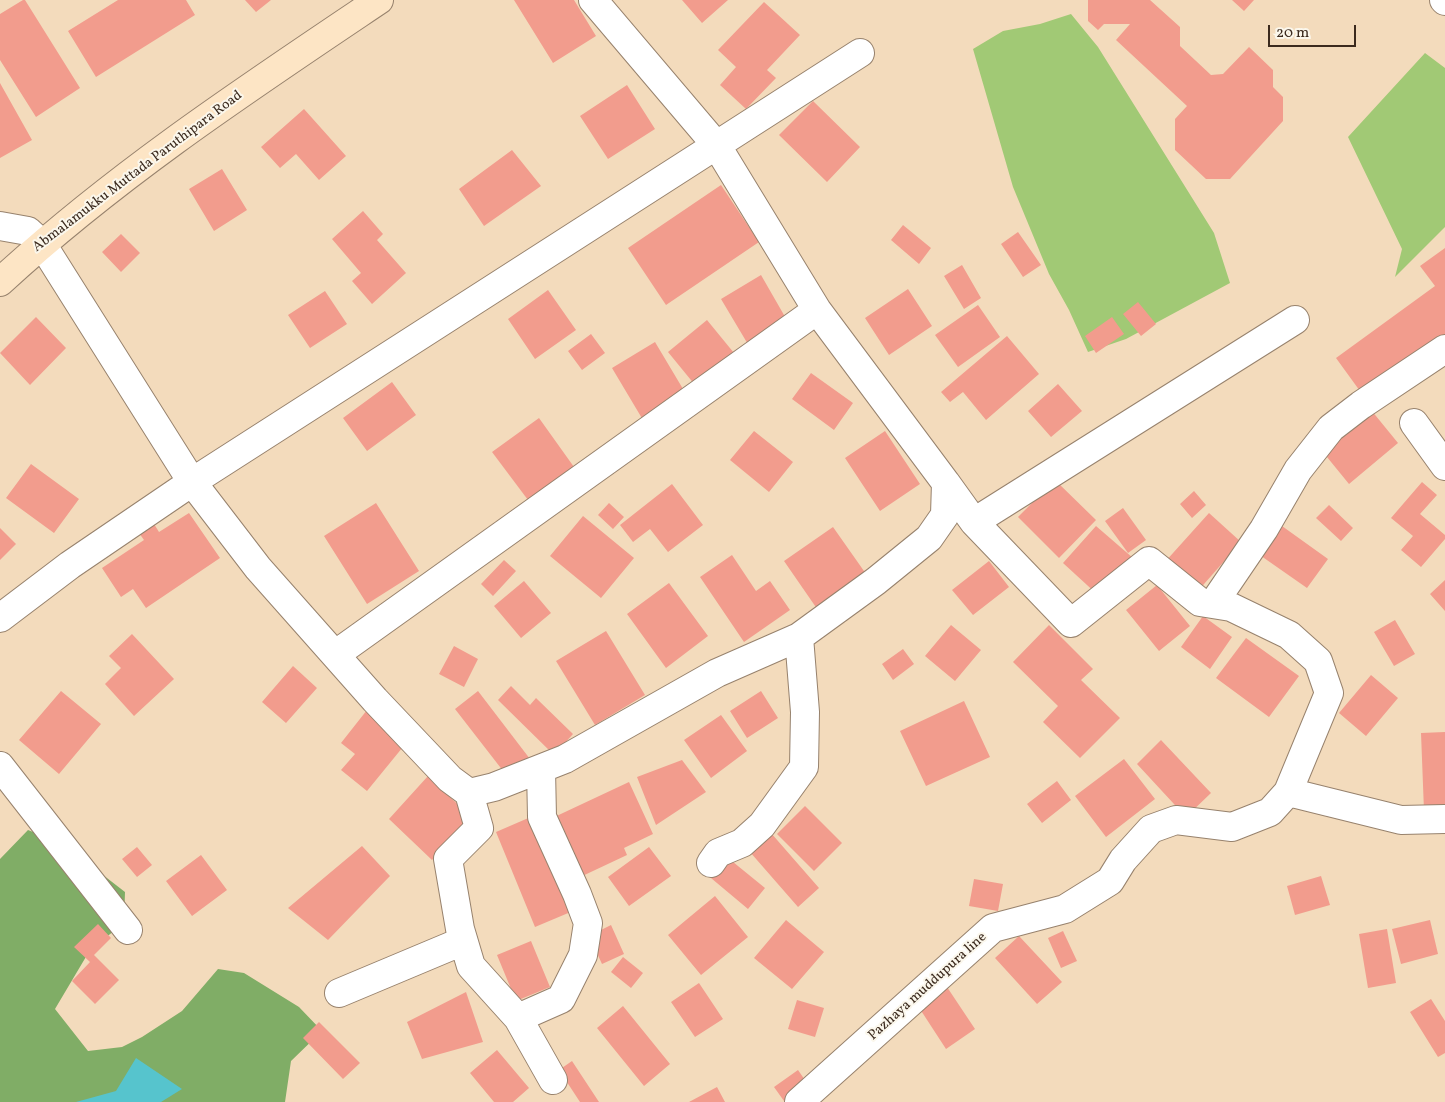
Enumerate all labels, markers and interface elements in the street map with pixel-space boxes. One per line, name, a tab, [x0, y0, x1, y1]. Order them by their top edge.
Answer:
scale bar	[1270, 15, 1358, 47]
text: 20 m	[1276, 23, 1309, 44]
street label: Abmalamukku Muttada Paruthipara Road	[30, 88, 246, 256]
street label: Pazhaya muddupura line	[865, 929, 991, 1045]

